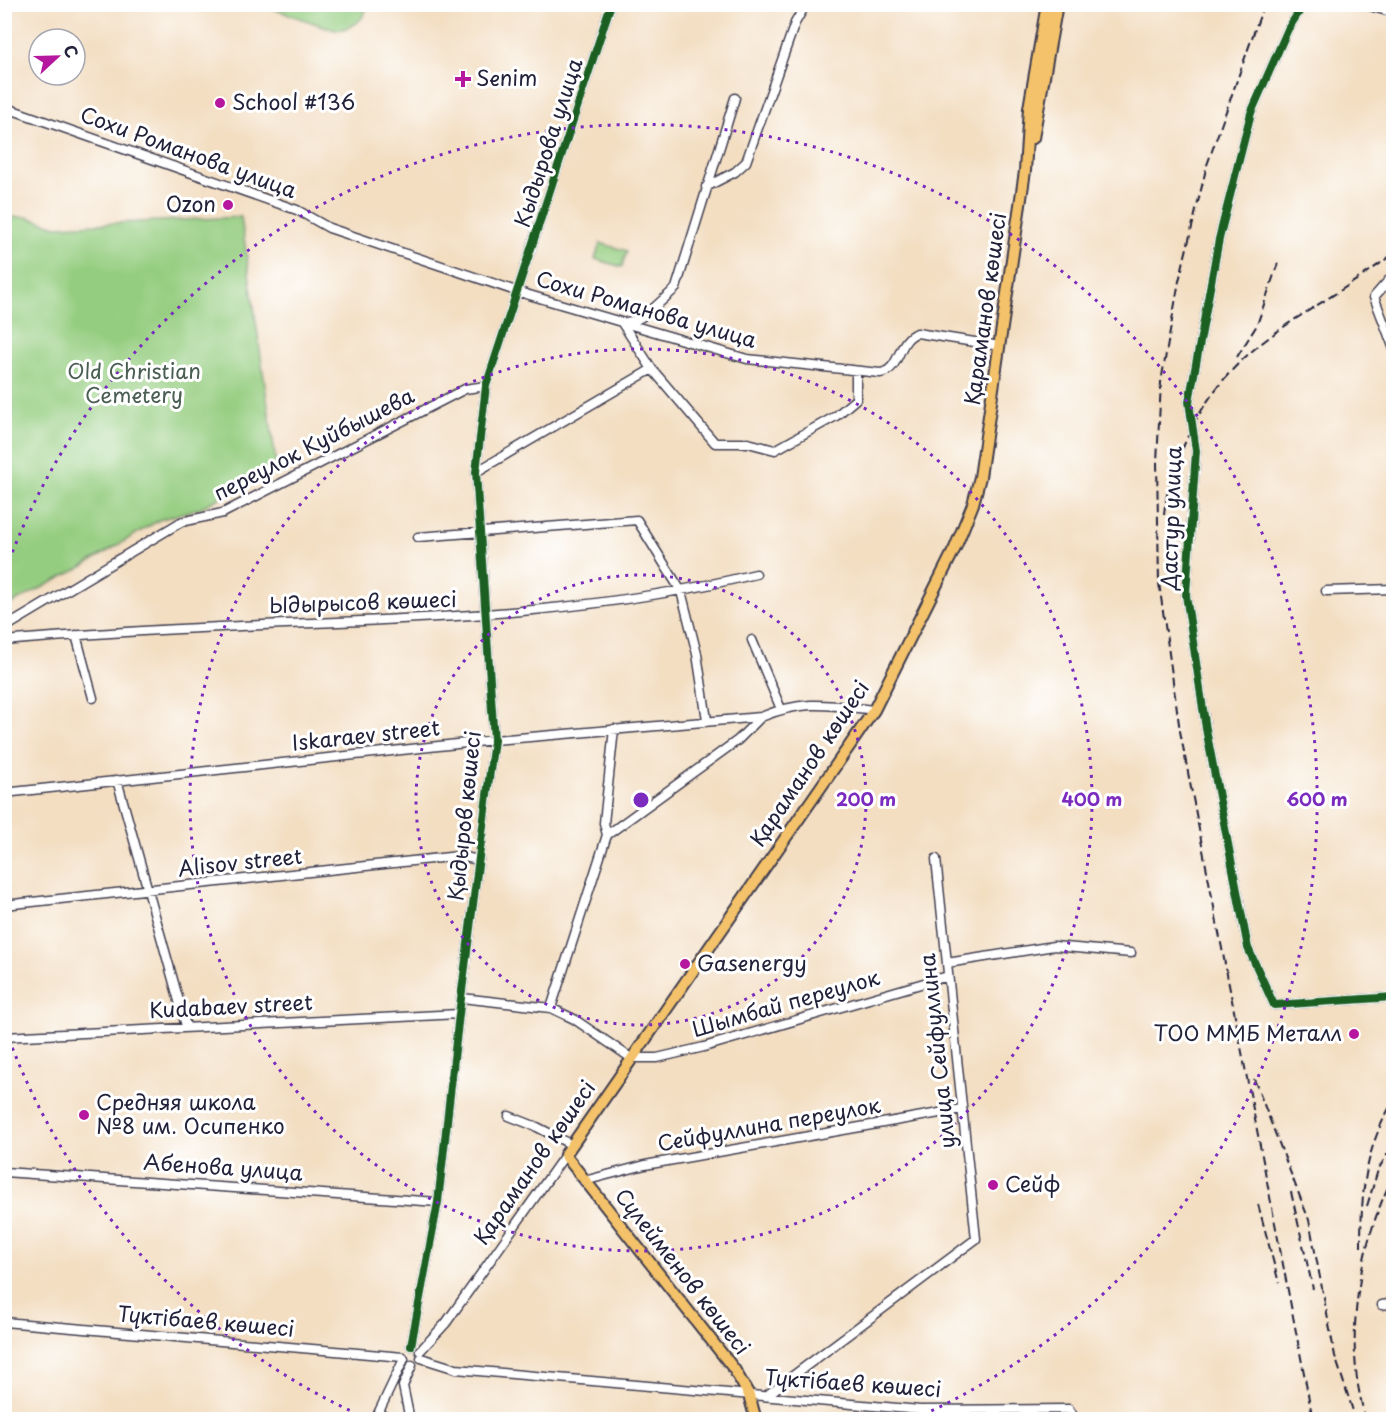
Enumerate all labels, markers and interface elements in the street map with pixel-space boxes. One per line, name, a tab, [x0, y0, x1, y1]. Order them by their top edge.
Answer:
north arrow	[27, 27, 87, 87]
text: С	[58, 41, 85, 61]
street label: Кыдырова улица	[505, 53, 590, 231]
place label: Senim	[476, 61, 537, 93]
marker: Senim	[454, 70, 472, 88]
place label: School #136	[232, 85, 355, 117]
marker: School #136	[213, 96, 227, 110]
street label: Сохи Романова улица	[76, 97, 302, 205]
place label: Ozon	[166, 187, 216, 219]
marker: Ozon	[221, 198, 235, 212]
street label: Қараманов көшесі	[955, 210, 1013, 407]
street label: Сохи Романова улица	[532, 261, 761, 355]
park label: Old Christian Cemetery	[67, 354, 201, 410]
street label: переулок Куйбышева	[207, 379, 419, 508]
street label: Дастур улица	[1151, 445, 1189, 591]
street label: Ыдырысов көшесі	[269, 582, 457, 620]
street label: Қараманов көшесі	[741, 673, 876, 852]
street label: Iskaraev street	[290, 710, 441, 758]
street label: Қыдыров көшесі	[438, 729, 488, 902]
text: 200 m	[836, 785, 896, 812]
text: 400 m	[1062, 785, 1122, 812]
text: 600 m	[1286, 785, 1348, 812]
centre of rings	[631, 790, 651, 810]
street label: Alisov street	[176, 839, 303, 883]
place label: Gasenergy	[697, 946, 807, 978]
street label: улица Сейфуллина	[910, 951, 962, 1150]
marker: Gasenergy	[678, 957, 692, 971]
street label: Шымбай переулок	[688, 960, 883, 1044]
street label: Kudabaev street	[148, 985, 313, 1025]
place label: ТОО ММБ Металл	[1154, 1016, 1342, 1048]
marker: ТОО ММБ Металл	[1347, 1027, 1361, 1041]
street label: Қараманов көшесі	[464, 1073, 602, 1251]
place label: Средняя школа №8 им. Осипенко	[96, 1085, 285, 1141]
street label: Сейфуллина переулок	[655, 1088, 883, 1158]
marker: Средняя школа №8 им. Осипенко	[77, 1108, 91, 1122]
street label: Абенова улица	[142, 1144, 305, 1188]
place label: Сейф	[1005, 1167, 1061, 1199]
marker: Сейф	[986, 1178, 1000, 1192]
street label: Сүлейменов көшесі	[608, 1181, 759, 1361]
street label: Түктібаев көшесі	[117, 1296, 296, 1344]
street label: Түктібаев көшесі	[764, 1360, 943, 1404]

